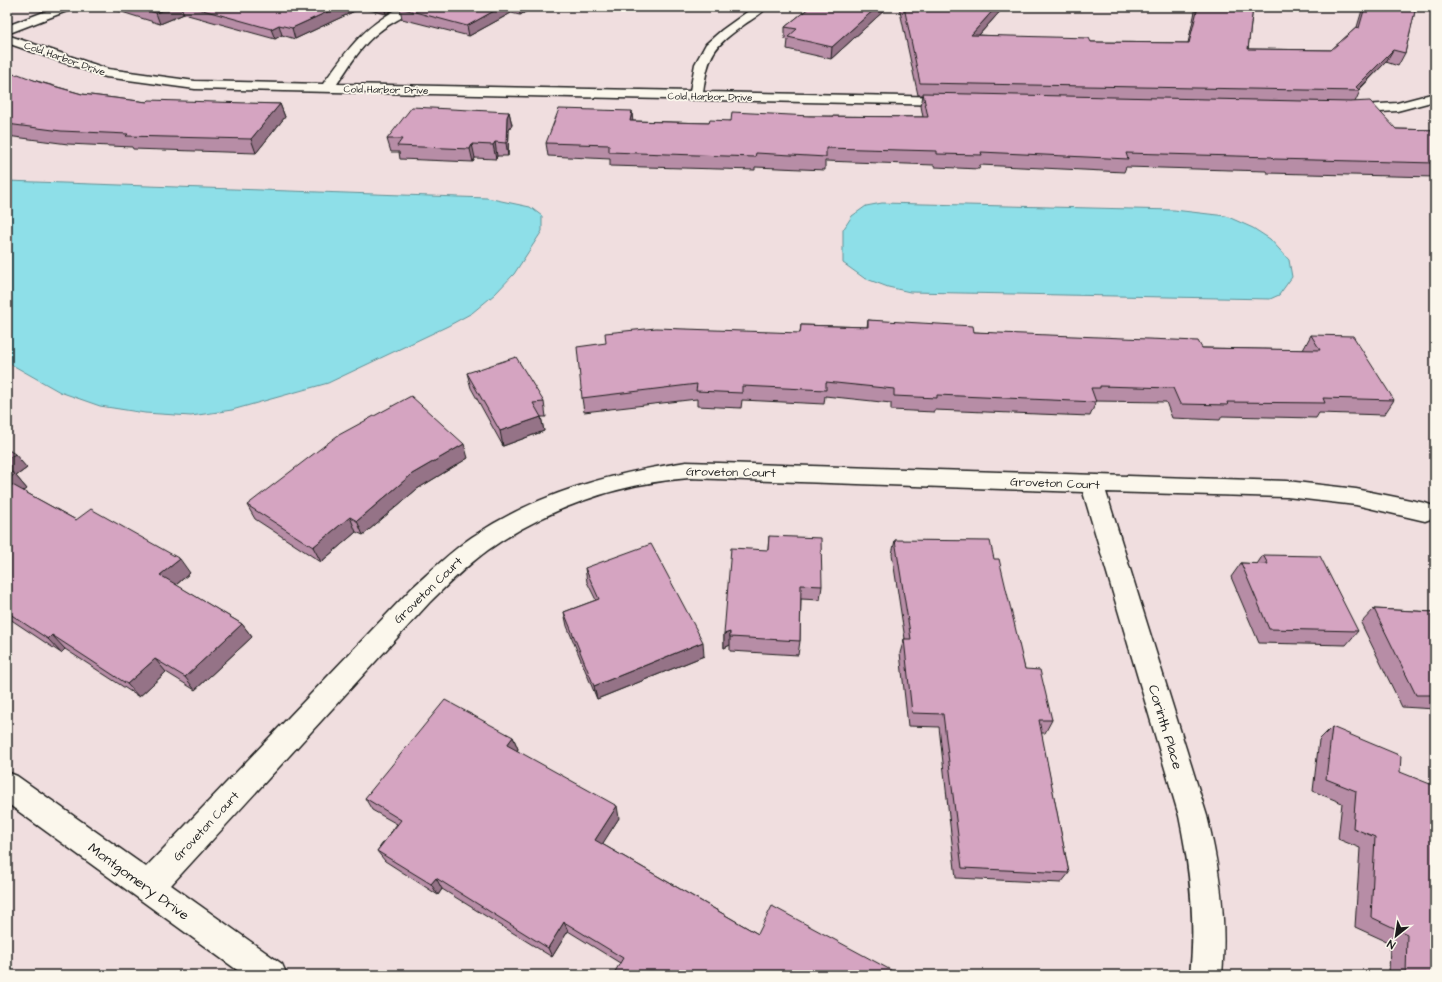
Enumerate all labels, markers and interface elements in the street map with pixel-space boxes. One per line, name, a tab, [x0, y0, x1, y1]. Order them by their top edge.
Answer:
street label: Cold Harbor Drive	[22, 38, 108, 80]
street label: Cold Harbor Drive	[343, 82, 429, 98]
street label: Cold Harbor Drive	[667, 89, 753, 105]
street label: Groveton Court	[686, 463, 776, 482]
street label: Groveton Court	[1010, 473, 1100, 494]
street label: Groveton Court	[390, 553, 467, 628]
street label: Corinth Place	[1143, 683, 1188, 772]
street label: Groveton Court	[170, 788, 243, 865]
street label: Montgomery Drive	[84, 838, 193, 926]
north arrow	[1376, 916, 1416, 956]
text: N	[1384, 936, 1398, 952]

